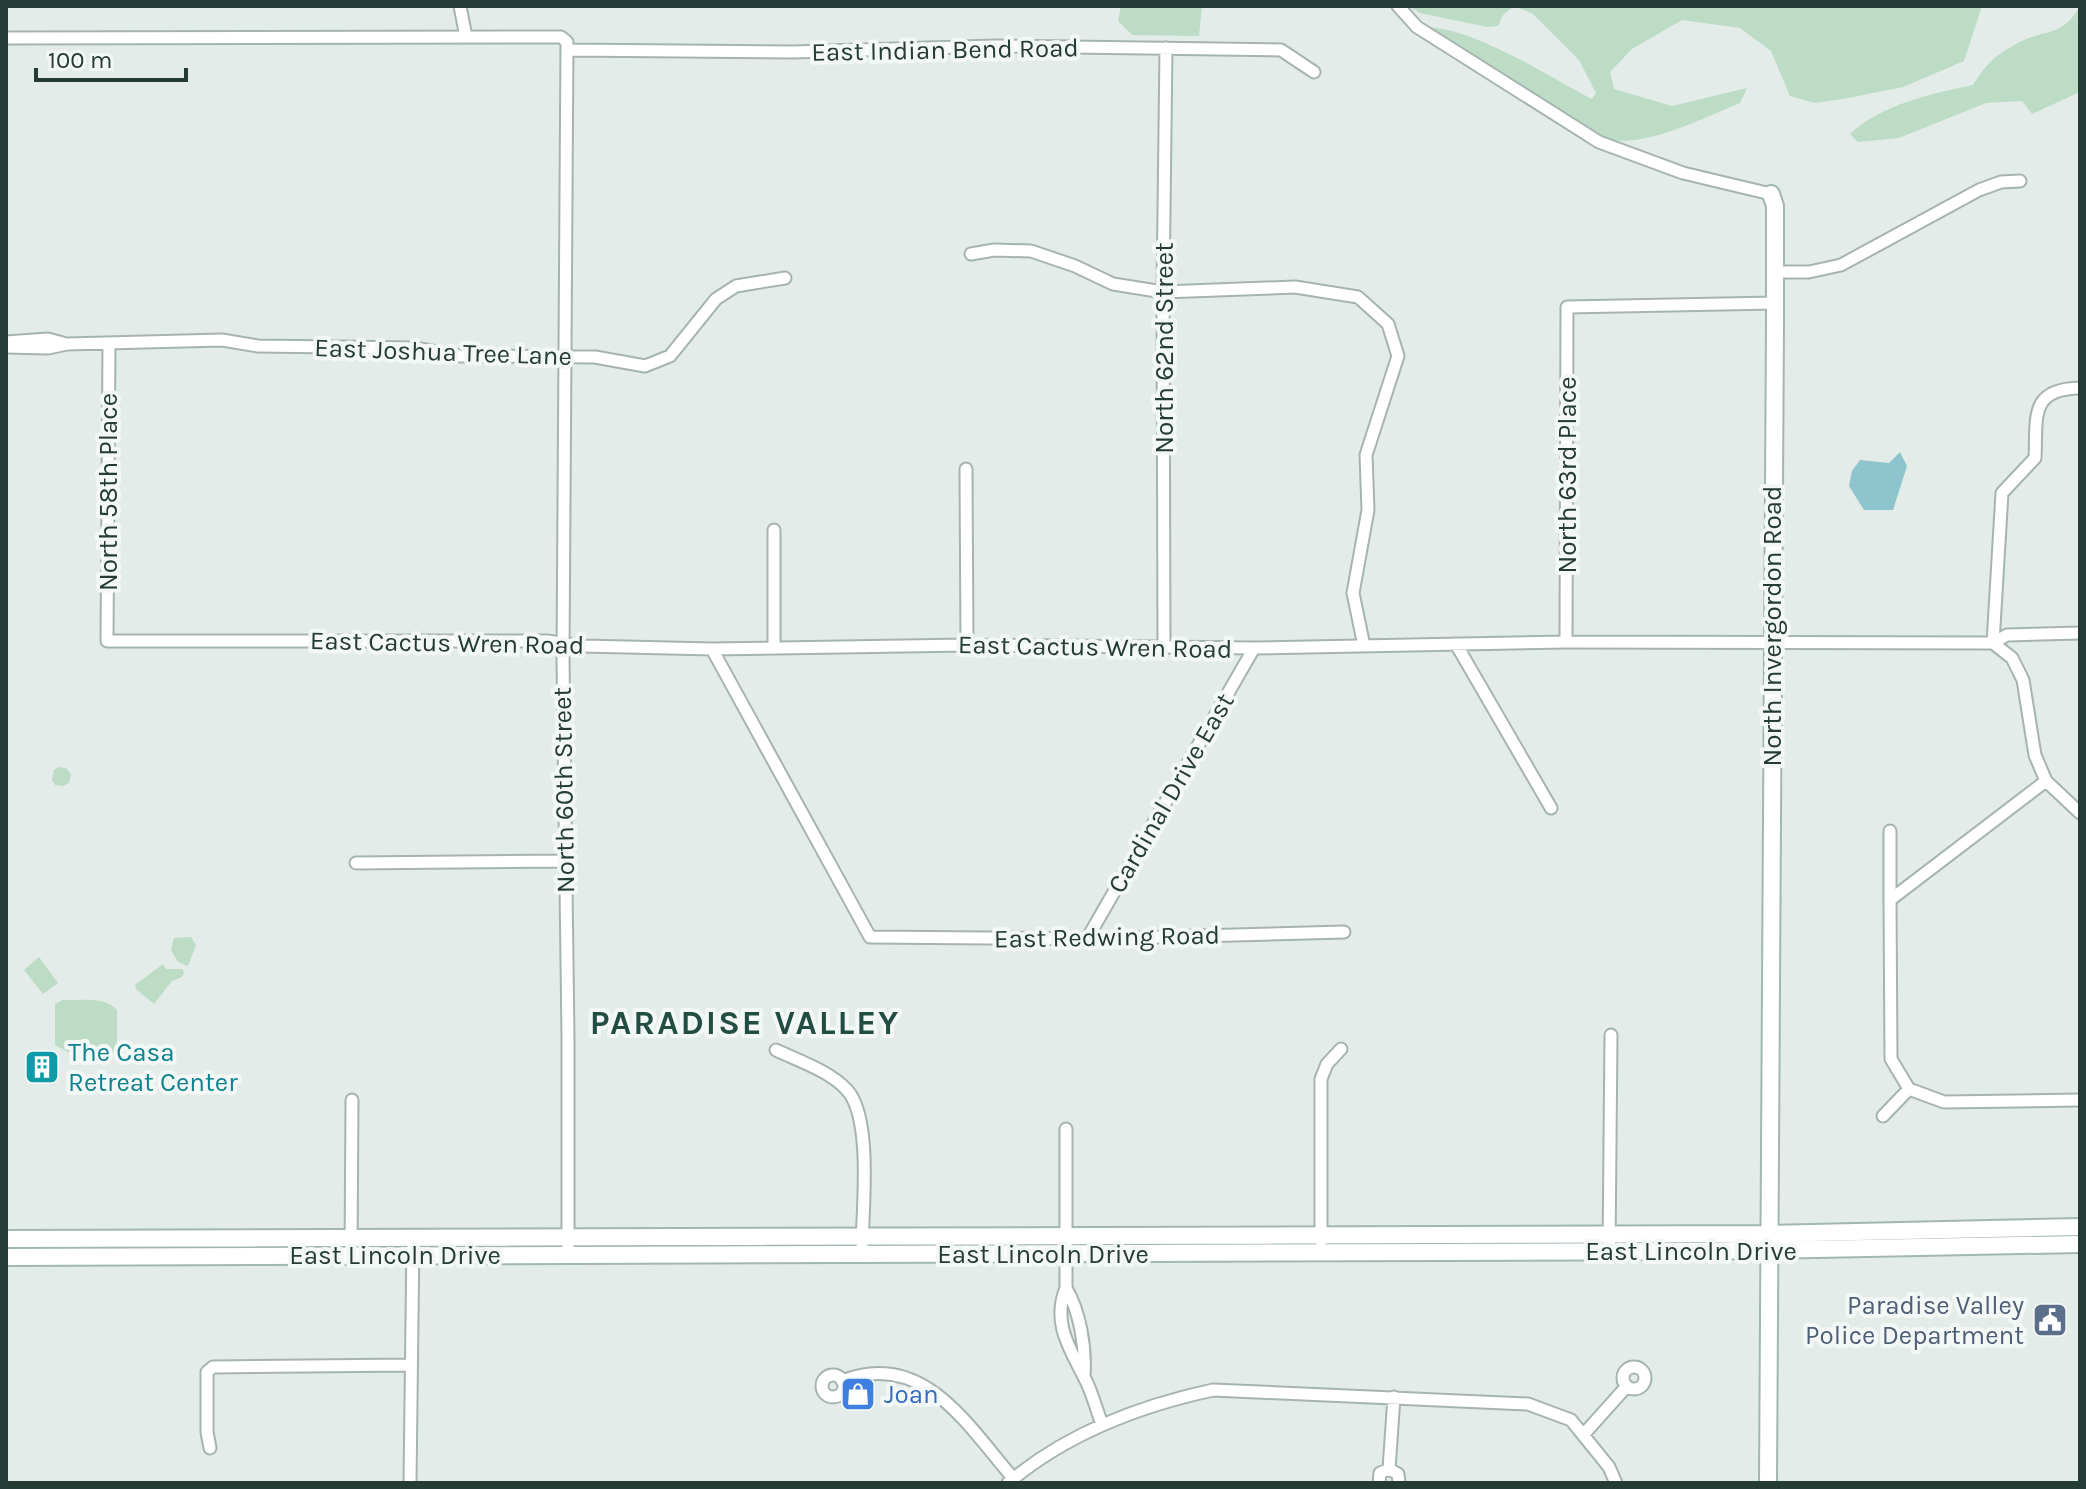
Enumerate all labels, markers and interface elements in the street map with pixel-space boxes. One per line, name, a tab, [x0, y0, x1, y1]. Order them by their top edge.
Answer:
scale bar	[36, 32, 186, 82]
street label: East Indian Bend Road	[811, 32, 1079, 68]
text: 100 m	[48, 46, 113, 74]
street label: North 62nd Street	[1149, 242, 1180, 454]
street label: East Joshua Tree Lane	[314, 332, 572, 372]
street label: North 63rd Place	[1552, 376, 1583, 574]
street label: North 58th Place	[93, 393, 124, 591]
street label: North Invergordon Road	[1757, 485, 1788, 767]
street label: East Cactus Wren Road	[310, 625, 584, 661]
street label: East Cactus Wren Road	[958, 629, 1232, 665]
street label: North 60th Street	[547, 686, 581, 893]
street label: Cardinal Drive East	[1101, 687, 1241, 898]
street label: East Redwing Road	[994, 920, 1220, 954]
district label: PARADISE VALLEY	[590, 1003, 900, 1043]
place label: The Casa Retreat Center	[68, 1037, 238, 1098]
building icon: The Casa Retreat Center	[23, 1048, 61, 1086]
street label: East Lincoln Drive	[1585, 1236, 1797, 1267]
street label: East Lincoln Drive	[937, 1239, 1149, 1270]
street label: East Lincoln Drive	[289, 1240, 501, 1271]
place label: Paradise Valley Police Department	[1805, 1290, 2024, 1351]
public building icon: Paradise Valley Police Department	[2031, 1301, 2069, 1339]
shop icon: Joan	[839, 1375, 877, 1413]
place label: Joan	[884, 1379, 939, 1410]

